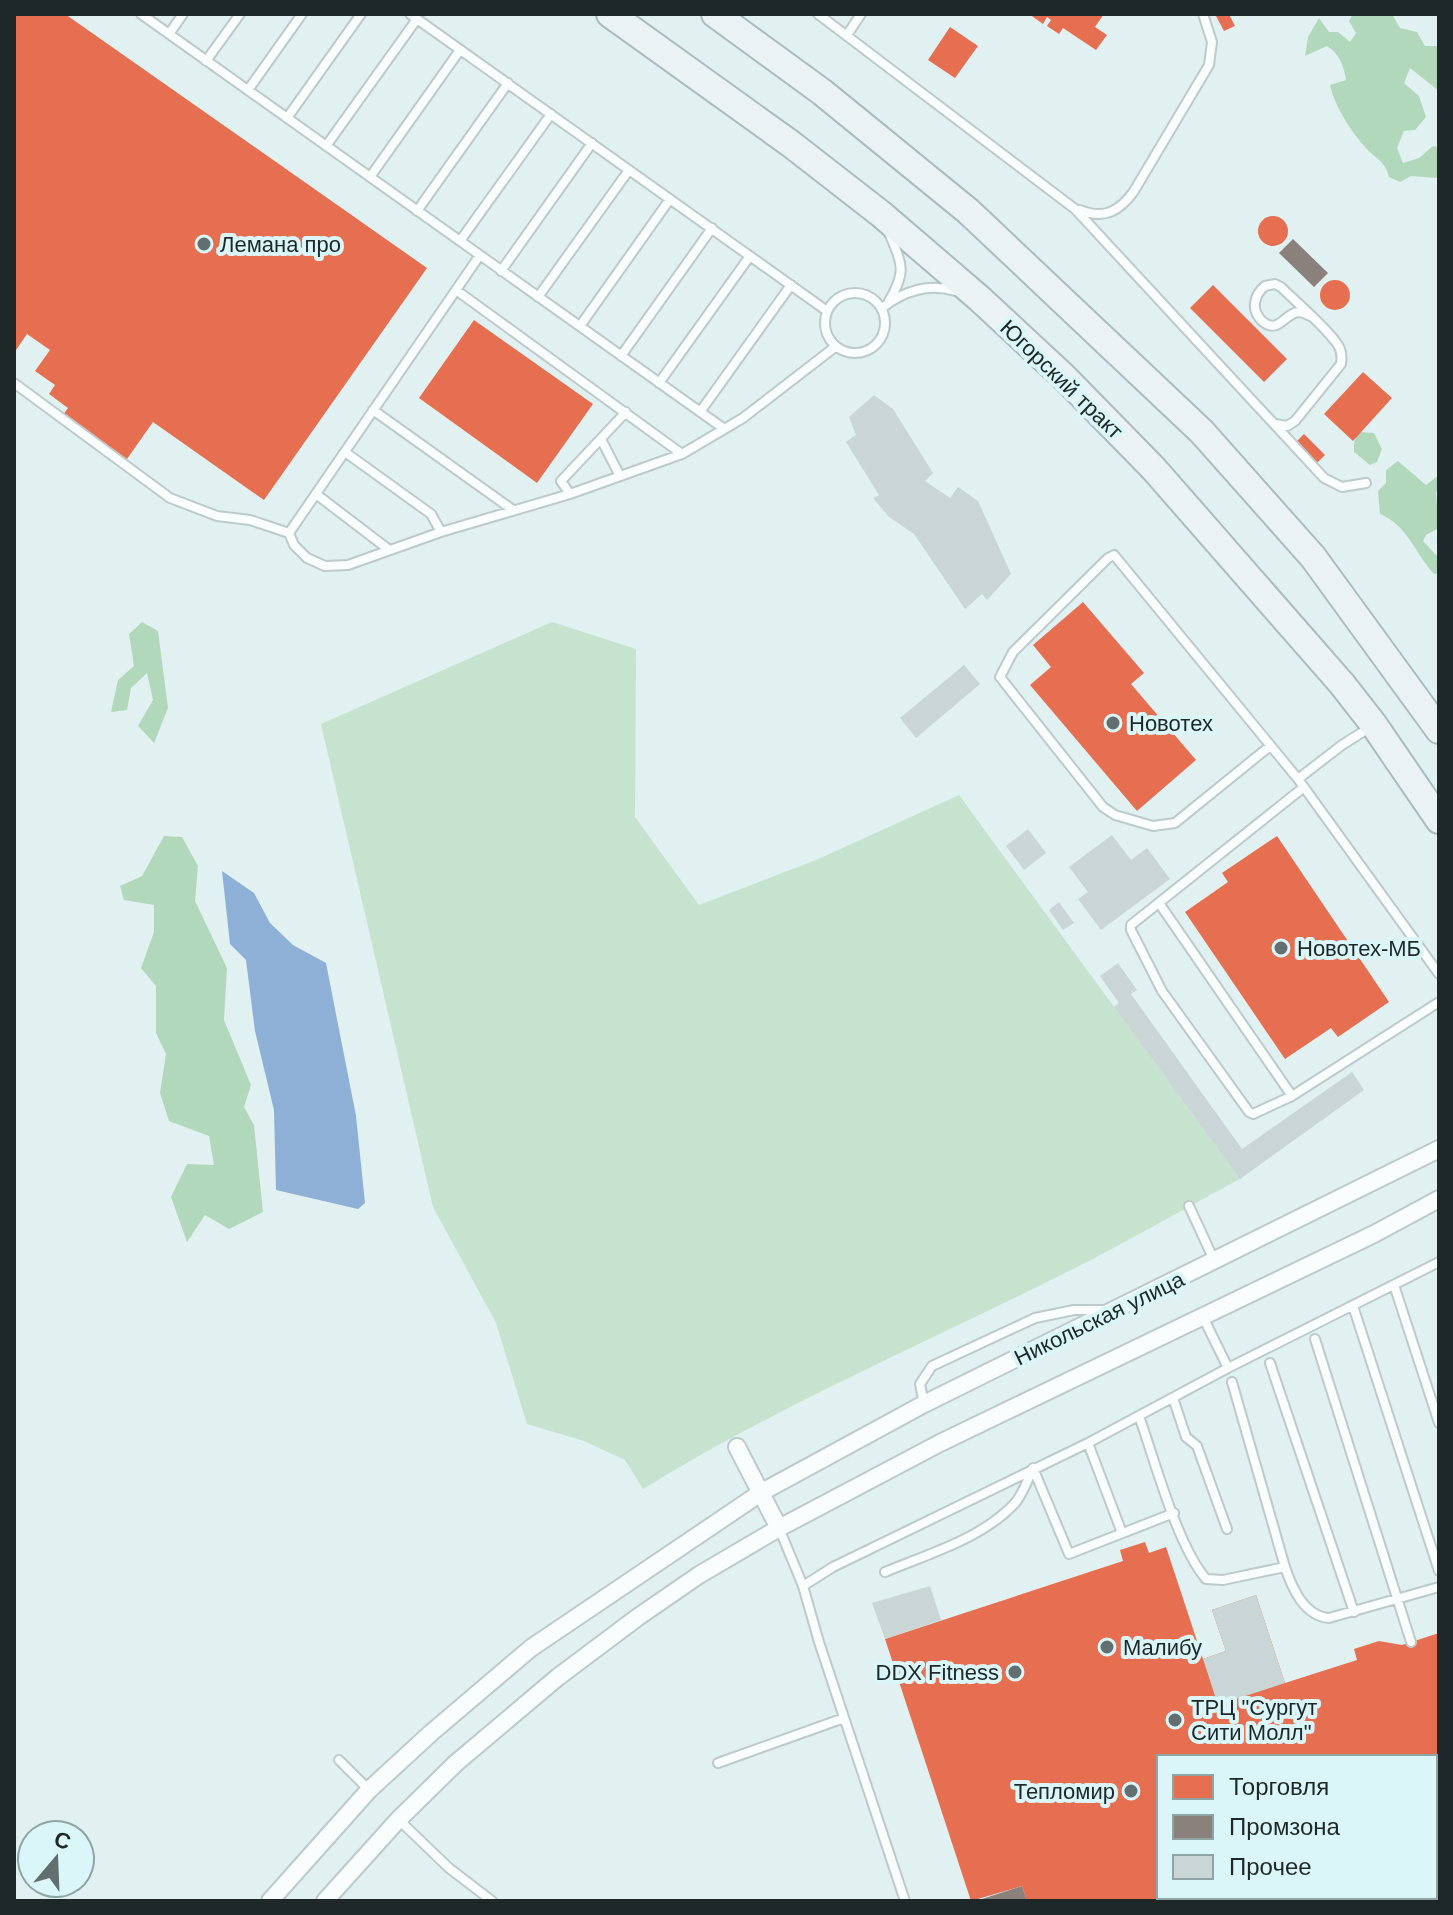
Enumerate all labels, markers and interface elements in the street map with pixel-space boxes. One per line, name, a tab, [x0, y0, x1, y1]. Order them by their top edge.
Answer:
place label: Лемана про	[220, 232, 341, 257]
marker: Лемана про	[195, 235, 213, 253]
street label: Югорский тракт	[995, 315, 1128, 444]
place label: Новотех	[1129, 711, 1213, 736]
marker: Новотех	[1104, 714, 1122, 732]
place label: Новотех-МБ	[1297, 936, 1421, 961]
marker: Новотех-МБ	[1272, 939, 1290, 957]
street label: Никольская улица	[1010, 1266, 1189, 1370]
place label: Малибу	[1123, 1635, 1202, 1660]
marker: Малибу	[1098, 1638, 1116, 1656]
place label: DDX Fitness	[876, 1660, 999, 1685]
marker: DDX Fitness	[1006, 1663, 1024, 1681]
place label: ТРЦ "Сургут Сити Молл"	[1191, 1695, 1317, 1745]
marker: ТРЦ "Сургут Сити Молл"	[1166, 1711, 1184, 1729]
legend	[1157, 1755, 1437, 1899]
text: Торговля	[1229, 1773, 1329, 1800]
place label: Тепломир	[1014, 1779, 1115, 1804]
marker: Тепломир	[1122, 1782, 1140, 1800]
text: Промзона	[1229, 1813, 1341, 1840]
north arrow	[16, 1819, 96, 1899]
text: С	[51, 1826, 74, 1855]
text: Прочее	[1229, 1853, 1312, 1880]

